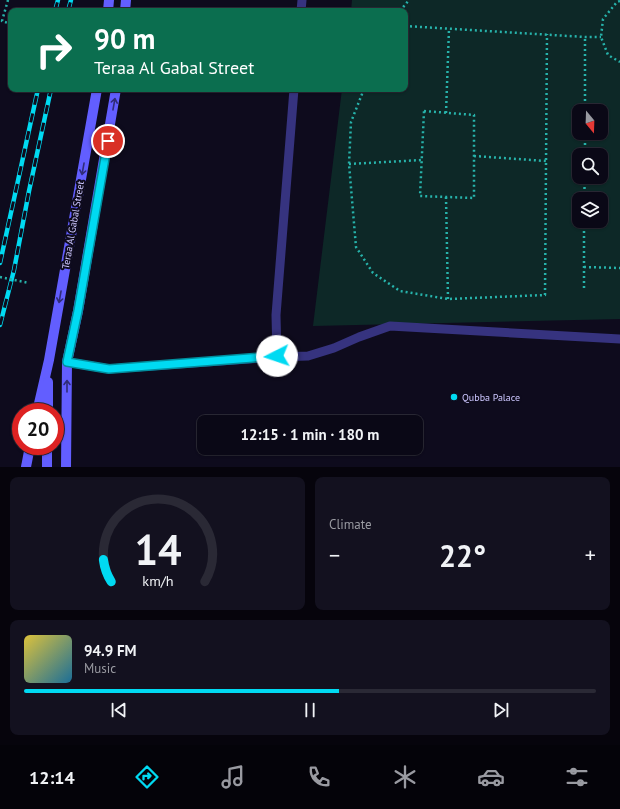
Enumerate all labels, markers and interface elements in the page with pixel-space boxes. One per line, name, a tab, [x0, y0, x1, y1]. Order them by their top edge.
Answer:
text: 90 m	[94, 20, 155, 57]
icon: right	[28, 24, 80, 76]
text: Teraa Al Gabal Street	[94, 56, 254, 79]
one-way arrow	[110, 98, 118, 111]
north arrow	[572, 104, 608, 140]
map controls	[572, 104, 608, 228]
pin	[91, 124, 125, 158]
icon: arrive	[97, 130, 119, 152]
button: search	[572, 148, 608, 184]
one-way arrow	[79, 162, 87, 175]
street label: Teraa Al Gabal Street	[59, 179, 87, 270]
button: layers	[572, 192, 608, 228]
one-way arrow	[56, 290, 64, 303]
position arrow	[256, 335, 298, 377]
one-way arrow	[63, 380, 71, 393]
place label: Qubba Palace	[462, 391, 520, 404]
marker: Qubba Palace	[449, 392, 459, 402]
speed limit sign: 20	[12, 403, 64, 455]
text: 12:15 · 1 min · 180 m	[241, 425, 379, 444]
text: Climate	[329, 516, 372, 533]
text: 14	[134, 522, 181, 575]
text: 22°	[439, 536, 486, 575]
text: −	[329, 541, 340, 569]
text: +	[585, 541, 596, 569]
text: km/h	[142, 570, 173, 589]
text: 94.9 FM	[84, 641, 137, 660]
text: Music	[84, 660, 116, 677]
icon: previous	[108, 699, 130, 721]
icon: pause	[299, 699, 321, 721]
icon: next	[490, 699, 512, 721]
icon: directions	[133, 763, 161, 791]
icon: music	[219, 763, 247, 791]
icon: phone	[305, 763, 333, 791]
icon: climate	[391, 763, 419, 791]
icon: car	[477, 763, 505, 791]
icon: filters	[563, 763, 591, 791]
text: 12:14	[29, 766, 75, 789]

